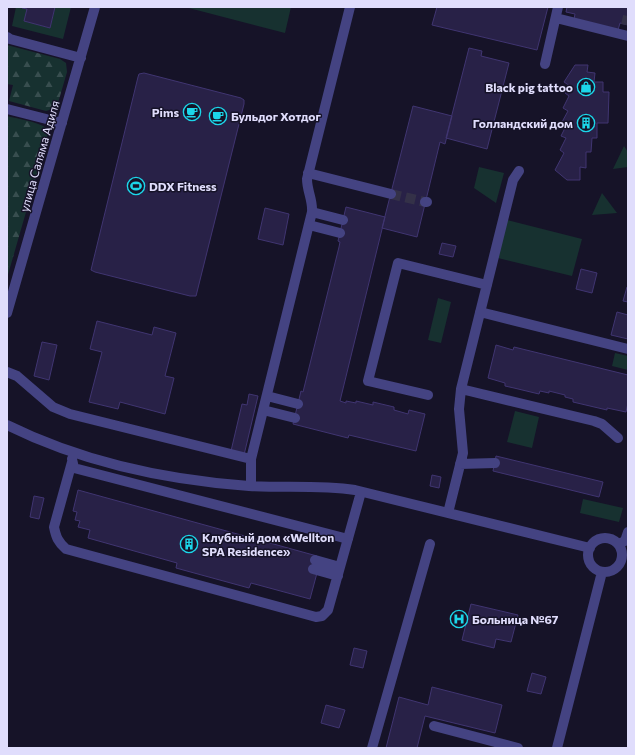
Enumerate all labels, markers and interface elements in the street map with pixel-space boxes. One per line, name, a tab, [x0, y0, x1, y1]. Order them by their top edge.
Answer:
shop icon: Black pig tattoo	[576, 77, 596, 97]
place label: Black pig tattoo	[485, 80, 573, 94]
street label: улица Саляма Адиля	[16, 99, 62, 213]
cafe icon: Pims	[182, 102, 202, 122]
place label: Pims	[152, 105, 179, 119]
cafe icon: Бульдог Хотдог	[208, 106, 228, 126]
place label: Бульдог Хотдог	[231, 109, 321, 123]
building icon: Голландский дом	[576, 113, 596, 133]
place label: Голландский дом	[473, 116, 573, 130]
sports icon: DDX Fitness	[126, 176, 146, 196]
place label: DDX Fitness	[149, 179, 217, 193]
place label: Клубный дом «Wellton SPA Residence»	[202, 530, 334, 558]
building icon: Клубный дом «Wellton SPA Residence»	[179, 534, 199, 554]
hospital icon: Больница №67	[449, 609, 469, 629]
place label: Больница №67	[472, 612, 559, 626]

